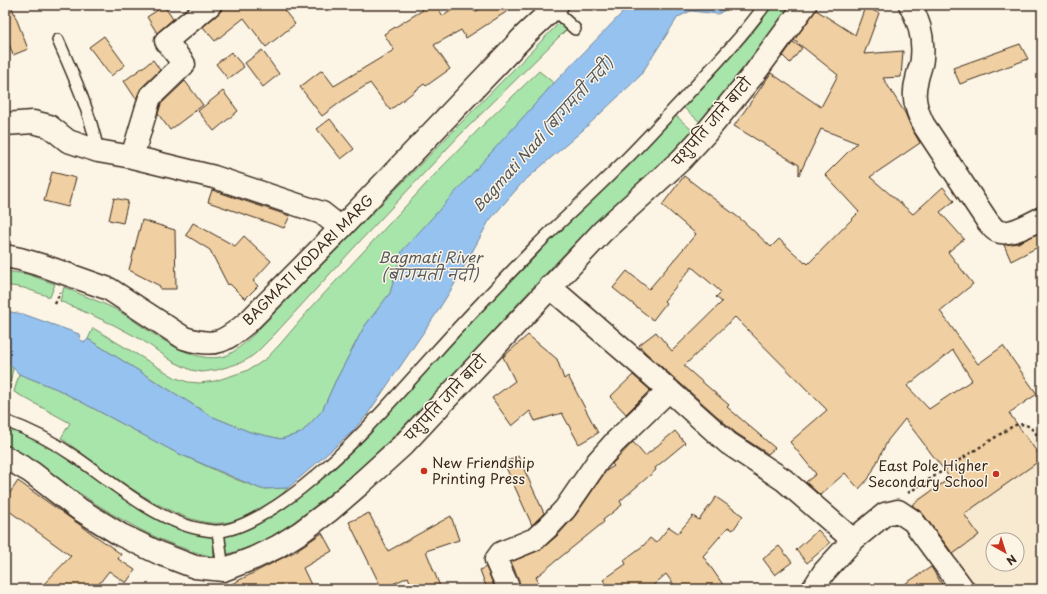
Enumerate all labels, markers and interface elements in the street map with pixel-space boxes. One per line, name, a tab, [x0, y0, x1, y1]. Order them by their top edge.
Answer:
water label: Bagmati Nadi (बागमती नदी)	[466, 50, 619, 217]
street label: पशुपति जाने बाटो	[665, 70, 757, 171]
street label: BAGMATI KODARI MARG	[238, 190, 378, 330]
water label: Bagmati River (बागमती नदी)	[378, 245, 484, 285]
street label: पशुपति जाने बाटो	[398, 347, 492, 446]
place label: New Friendship Printing Press	[432, 452, 534, 489]
place label: East Pole Higher Secondary School	[868, 455, 988, 492]
marker: New Friendship Printing Press	[419, 466, 429, 476]
marker: East Pole Higher Secondary School	[991, 469, 1001, 479]
north arrow	[985, 532, 1025, 572]
text: N	[1003, 551, 1020, 570]

